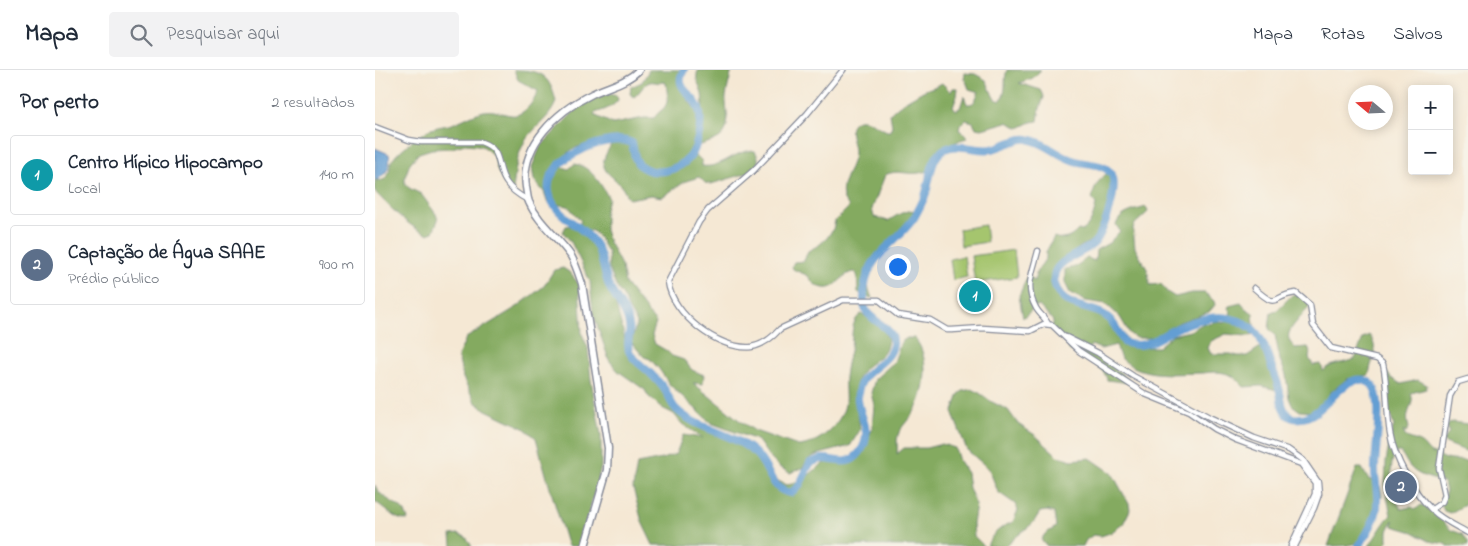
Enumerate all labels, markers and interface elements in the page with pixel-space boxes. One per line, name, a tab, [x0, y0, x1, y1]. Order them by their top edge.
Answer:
search box	[109, 12, 459, 57]
text: Mapa	[25, 17, 79, 52]
icon: search	[127, 21, 155, 49]
text: Pesquisar aqui	[167, 21, 280, 48]
text: Mapa	[1253, 22, 1293, 48]
text: Rotas	[1321, 22, 1365, 48]
text: Salvos	[1393, 22, 1443, 48]
north arrow	[1348, 85, 1393, 130]
map controls	[1408, 85, 1453, 175]
button: +	[1408, 85, 1453, 130]
text: Por perto	[20, 88, 99, 118]
text: 2 resultados	[272, 91, 355, 115]
button: −	[1408, 130, 1453, 175]
text: Centro Hípico Hipocampo	[68, 150, 263, 177]
text: 1	[34, 163, 40, 187]
text: 140 m	[319, 163, 354, 187]
text: Local	[68, 177, 101, 201]
text: Captação de Água SAAE	[68, 240, 266, 267]
text: 2	[33, 253, 41, 277]
text: 900 m	[319, 253, 354, 277]
your location	[885, 254, 911, 280]
text: Prédio público	[68, 267, 159, 291]
pin: 1	[959, 277, 991, 315]
pin: 2	[1385, 468, 1417, 506]

